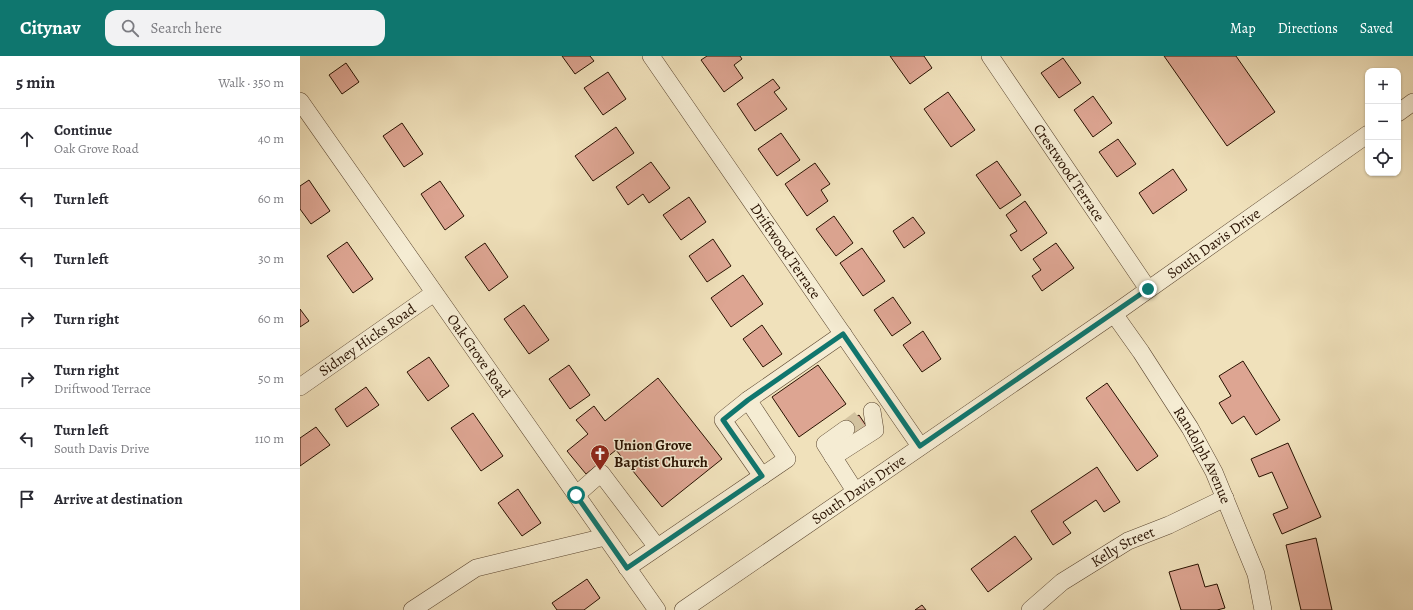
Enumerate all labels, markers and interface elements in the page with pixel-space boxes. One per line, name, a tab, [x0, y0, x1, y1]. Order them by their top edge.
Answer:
search box	[105, 10, 385, 46]
text: Citynav	[20, 15, 81, 41]
icon: search	[119, 17, 141, 39]
text: Search here	[151, 18, 222, 38]
text: Map	[1230, 19, 1256, 38]
text: Directions	[1278, 19, 1338, 38]
text: Saved	[1360, 19, 1393, 38]
map controls	[1365, 68, 1401, 176]
button: +	[1365, 68, 1401, 104]
text: 5 min	[16, 71, 55, 94]
text: Walk · 350 m	[218, 74, 284, 91]
button: −	[1365, 104, 1401, 140]
text: Continue	[54, 120, 112, 140]
street label: Crestwood Terrace	[1029, 120, 1110, 226]
icon: ahead	[16, 128, 38, 150]
text: 40 m	[258, 130, 284, 147]
text: Oak Grove Road	[54, 140, 139, 157]
button: locate	[1365, 140, 1401, 176]
icon: left	[16, 188, 38, 210]
text: Turn left	[54, 189, 109, 209]
text: 60 m	[258, 190, 284, 207]
street label: Driftwood Terrace	[746, 199, 826, 303]
street label: South Davis Drive	[1163, 203, 1265, 283]
icon: left	[16, 248, 38, 270]
text: Turn left	[54, 249, 109, 269]
text: 30 m	[258, 250, 284, 267]
route end	[1139, 280, 1157, 298]
street label: Sidney Hicks Road	[315, 298, 420, 381]
icon: right	[16, 308, 38, 330]
text: Turn right	[54, 309, 119, 329]
text: 60 m	[258, 310, 284, 327]
street label: Oak Grove Road	[442, 310, 515, 402]
text: Turn right	[54, 360, 119, 380]
icon: right	[16, 368, 38, 390]
text: 50 m	[258, 370, 284, 387]
text: Driftwood Terrace	[54, 380, 151, 397]
street label: Randolph Avenue	[1169, 403, 1236, 507]
text: Turn left	[54, 420, 109, 440]
icon: left	[16, 428, 38, 450]
text: 110 m	[255, 430, 284, 447]
place label: Union Grove Baptist Church	[614, 435, 708, 472]
text: South Davis Drive	[54, 440, 149, 457]
church icon: Union Grove Baptist Church	[589, 443, 611, 471]
street label: South Davis Drive	[808, 450, 910, 529]
route start	[567, 486, 585, 504]
icon: arrive	[16, 488, 38, 510]
text: Arrive at destination	[54, 489, 183, 509]
street label: Kelly Street	[1087, 522, 1157, 572]

